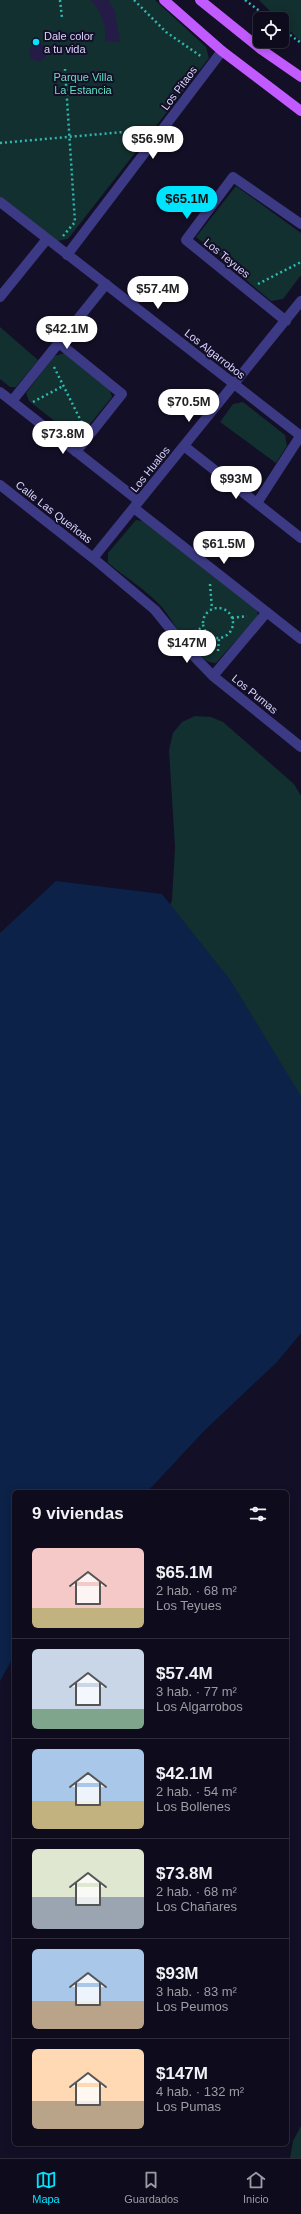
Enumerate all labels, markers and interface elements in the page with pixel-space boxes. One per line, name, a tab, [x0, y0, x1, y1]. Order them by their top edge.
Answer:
map controls	[253, 12, 289, 48]
button: locate	[253, 12, 289, 48]
place label: Dale color a tu vida	[44, 30, 94, 55]
marker: Dale color a tu vida	[31, 37, 41, 47]
street label: Los Pitaos	[159, 63, 200, 112]
park label: Parque Villa La Estancia	[53, 71, 113, 96]
pin: $56.9M	[120, 126, 186, 160]
text: $56.9M	[131, 131, 175, 146]
pin: $65.1M	[154, 186, 220, 220]
text: $65.1M	[165, 191, 209, 206]
street label: Los Teyues	[202, 236, 253, 280]
pin: $57.4M	[125, 276, 191, 310]
text: $57.4M	[136, 281, 180, 296]
pin: $42.1M	[34, 316, 100, 350]
text: $42.1M	[45, 321, 89, 336]
street label: Los Algarrobos	[182, 327, 248, 382]
pin: $70.5M	[156, 389, 222, 423]
text: $70.5M	[167, 394, 211, 409]
pin: $73.8M	[30, 421, 96, 455]
text: $73.8M	[41, 426, 85, 441]
street label: Los Hualos	[128, 443, 172, 494]
pin: $93M	[212, 466, 260, 500]
text: $93M	[220, 471, 252, 486]
street label: Calle Las Queñoas	[13, 478, 95, 546]
pin: $61.5M	[191, 531, 257, 565]
text: $61.5M	[202, 536, 246, 551]
pin: $147M	[159, 630, 215, 664]
text: $147M	[167, 635, 207, 650]
street label: Los Pumas	[230, 672, 281, 716]
icon: filters	[247, 1503, 269, 1525]
text: 9 viviendas	[32, 1504, 124, 1523]
text: $65.1M	[156, 1563, 213, 1582]
icon: home	[64, 1564, 112, 1612]
text: 2 hab. · 68 m²	[156, 1583, 237, 1598]
text: Los Teyues	[156, 1598, 222, 1613]
text: $57.4M	[156, 1664, 213, 1683]
icon: home	[64, 1665, 112, 1713]
text: 3 hab. · 77 m²	[156, 1684, 237, 1699]
text: Los Algarrobos	[156, 1699, 243, 1714]
text: $42.1M	[156, 1764, 213, 1783]
icon: home	[64, 1765, 112, 1813]
text: 2 hab. · 54 m²	[156, 1784, 237, 1799]
text: Los Bollenes	[156, 1799, 230, 1814]
text: $73.8M	[156, 1864, 213, 1883]
icon: home	[64, 1865, 112, 1913]
text: 2 hab. · 68 m²	[156, 1884, 237, 1899]
text: Los Chañares	[156, 1899, 237, 1914]
text: $93M	[156, 1964, 199, 1983]
icon: home	[64, 1965, 112, 2013]
text: 3 hab. · 83 m²	[156, 1984, 237, 1999]
text: Los Peumos	[156, 1999, 228, 2014]
text: $147M	[156, 2064, 208, 2083]
icon: home	[64, 2065, 112, 2113]
text: 4 hab. · 132 m²	[156, 2084, 244, 2099]
text: Los Pumas	[156, 2099, 221, 2114]
tab: Mapa	[32, 2169, 60, 2205]
tab: Guardados	[124, 2169, 179, 2205]
tab: Inicio	[243, 2169, 269, 2205]

